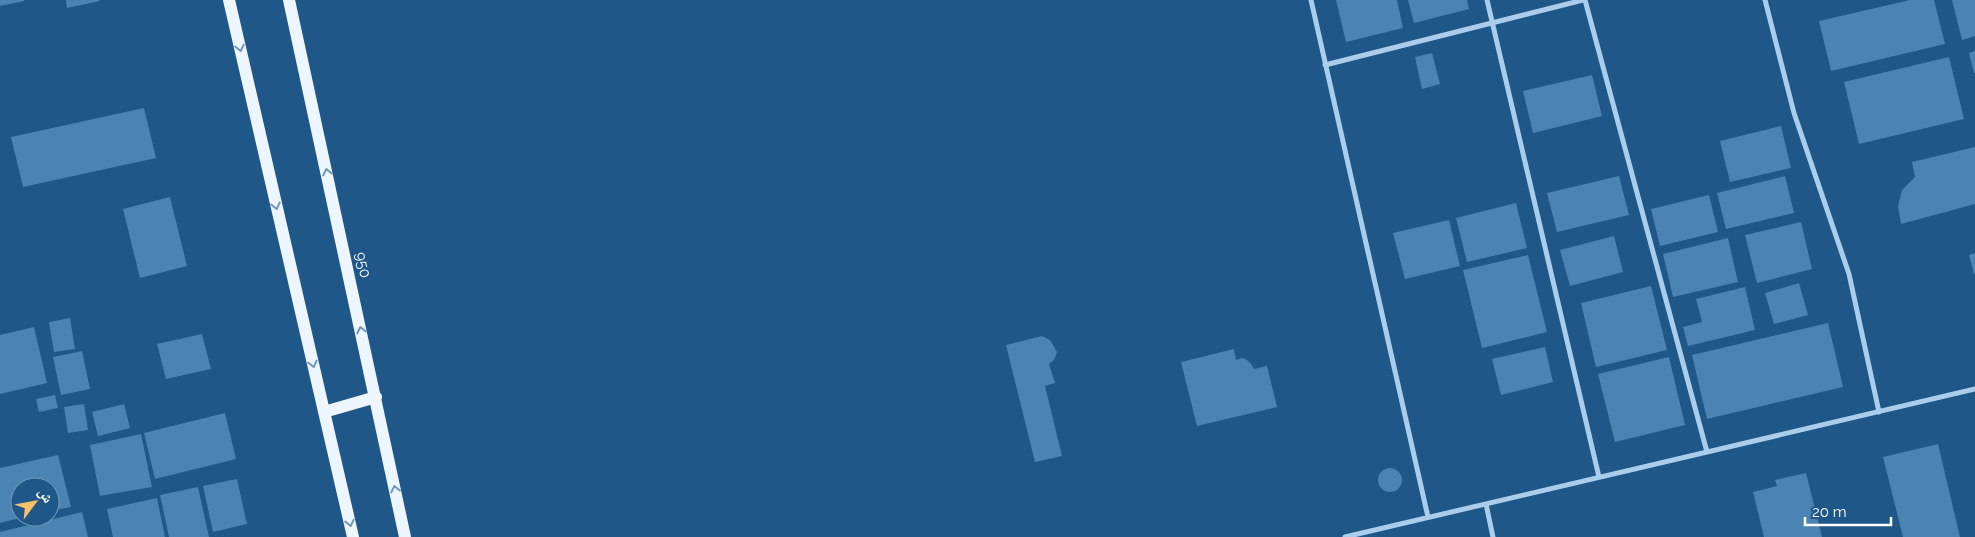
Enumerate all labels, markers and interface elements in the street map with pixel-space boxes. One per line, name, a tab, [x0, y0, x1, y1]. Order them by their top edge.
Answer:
one-way arrow	[234, 43, 245, 52]
one-way arrow	[322, 167, 332, 176]
one-way arrow	[271, 201, 281, 210]
street label: 950	[351, 250, 375, 280]
one-way arrow	[356, 326, 367, 335]
one-way arrow	[307, 360, 318, 369]
north arrow	[10, 477, 60, 527]
text: ش	[34, 485, 57, 506]
one-way arrow	[390, 485, 401, 494]
scale bar	[1805, 494, 1891, 526]
text: 20 m	[1812, 503, 1847, 521]
one-way arrow	[344, 518, 355, 527]

